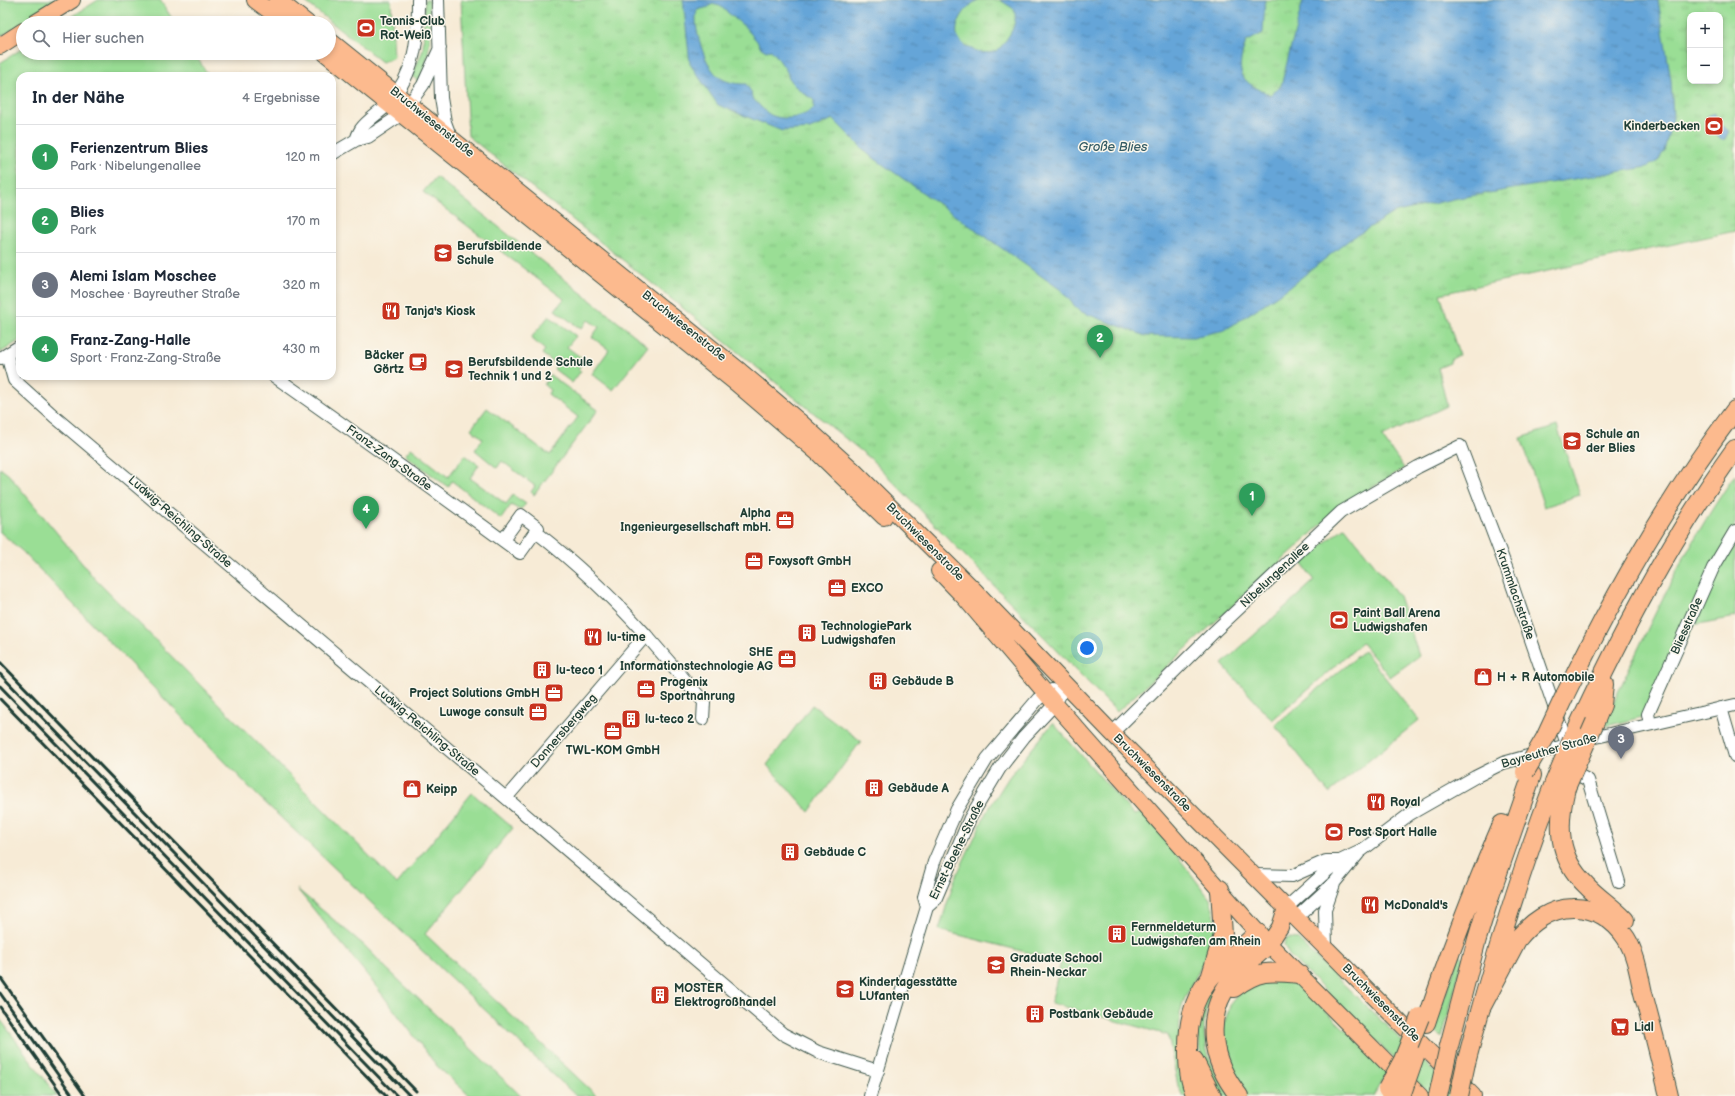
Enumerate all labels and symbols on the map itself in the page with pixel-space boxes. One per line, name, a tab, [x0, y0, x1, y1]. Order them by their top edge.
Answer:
place label: Tennis-Club Rot-Weiß	[380, 14, 445, 43]
sports icon: Tennis-Club Rot-Weiß	[355, 17, 377, 39]
street label: Bruchwiesenstraße	[387, 83, 477, 161]
sports icon: Kinderbecken	[1703, 115, 1725, 137]
place label: Kinderbecken	[1624, 119, 1700, 134]
water label: Große Blies	[1079, 139, 1148, 155]
place label: Berufsbildende Schule	[457, 239, 542, 268]
school or university icon: Berufsbildende Schule	[432, 242, 454, 264]
street label: Bruchwiesenstraße	[639, 287, 729, 365]
restaurant icon: Tanja's Kiosk	[380, 300, 402, 322]
place label: Tanja's Kiosk	[405, 304, 476, 319]
pin: 2	[1087, 325, 1113, 358]
place label: Bäcker Görtz	[364, 348, 404, 377]
cafe icon: Bäcker Görtz	[407, 351, 429, 373]
place label: Berufsbildende Schule Technik 1 und 2	[468, 355, 593, 384]
school or university icon: Berufsbildende Schule Technik 1 und 2	[443, 358, 465, 380]
street label: Franz-Zang-Straße	[343, 422, 435, 494]
place label: Schule an der Blies	[1586, 427, 1640, 456]
school or university icon: Schule an der Blies	[1561, 430, 1583, 452]
street label: Ludwig-Reichling-Straße	[125, 473, 235, 571]
pin: 1	[1239, 483, 1265, 516]
pin: 4	[353, 496, 379, 529]
street label: Bruchwiesenstraße	[883, 500, 967, 584]
place label: Alpha Ingenieurgesellschaft mbH.	[620, 506, 771, 535]
office icon: Alpha Ingenieurgesellschaft mbH.	[774, 509, 796, 531]
street label: Nibelungenallee	[1237, 539, 1313, 611]
street label: Krummlachstraße	[1492, 546, 1538, 642]
office icon: Foxysoft GmbH	[743, 550, 765, 572]
place label: Foxysoft GmbH	[768, 554, 851, 569]
office icon: EXCO	[826, 577, 848, 599]
place label: EXCO	[851, 581, 883, 596]
street label: Bliesstraße	[1668, 595, 1706, 657]
place label: Paint Ball Arena Ludwigshafen	[1353, 606, 1441, 635]
sports icon: Paint Ball Arena Ludwigshafen	[1328, 609, 1350, 631]
place label: TechnologiePark Ludwigshafen	[821, 619, 912, 648]
building icon: TechnologiePark Ludwigshafen	[796, 622, 818, 644]
restaurant icon: lu-time	[582, 626, 604, 648]
place label: lu-time	[607, 630, 646, 645]
your location	[1077, 638, 1097, 658]
place label: SHE Informationstechnologie AG	[620, 645, 773, 674]
office icon: SHE Informationstechnologie AG	[776, 648, 798, 670]
building icon: lu-teco 1	[531, 659, 553, 681]
place label: lu-teco 1	[556, 663, 603, 678]
shop icon: H + R Automobile	[1472, 666, 1494, 688]
building icon: Gebäude B	[867, 670, 889, 692]
place label: H + R Automobile	[1497, 670, 1595, 685]
place label: Gebäude B	[892, 674, 955, 689]
place label: Progenix Sportnahrung	[660, 675, 735, 704]
office icon: Progenix Sportnahrung	[635, 678, 657, 700]
office icon: Project Solutions GmbH	[543, 682, 565, 704]
street label: Ludwig-Reichling-Straße	[371, 683, 483, 779]
place label: Project Solutions GmbH	[409, 686, 540, 701]
street label: Donnersbergweg	[528, 691, 600, 771]
office icon: Luwoge consult	[527, 701, 549, 723]
place label: Luwoge consult	[439, 705, 524, 720]
building icon: lu-teco 2	[620, 708, 642, 730]
place label: lu-teco 2	[645, 712, 695, 727]
office icon: TWL-KOM GmbH	[602, 720, 624, 742]
pin: 3	[1608, 726, 1634, 759]
street label: Bayreuther Straße	[1499, 730, 1599, 772]
street label: Bruchwiesenstraße	[1110, 731, 1194, 815]
place label: TWL-KOM GmbH	[566, 743, 660, 758]
building icon: Gebäude A	[863, 777, 885, 799]
shop icon: Keipp	[401, 778, 423, 800]
place label: Gebäude A	[888, 781, 950, 796]
place label: Keipp	[426, 782, 457, 797]
restaurant icon: Royal	[1365, 791, 1387, 813]
place label: Royal	[1390, 795, 1420, 810]
street label: Ernst-Boehe-Straße	[926, 798, 988, 902]
sports icon: Post Sport Halle	[1323, 821, 1345, 843]
place label: Post Sport Halle	[1348, 825, 1437, 840]
building icon: Gebäude C	[779, 841, 801, 863]
place label: Gebäude C	[804, 845, 867, 860]
restaurant icon: McDonald's	[1359, 894, 1381, 916]
place label: McDonald's	[1384, 898, 1448, 913]
place label: Fernmeldeturm Ludwigshafen am Rhein	[1131, 920, 1261, 949]
building icon: Fernmeldeturm Ludwigshafen am Rhein	[1106, 923, 1128, 945]
place label: Graduate School Rhein-Neckar	[1010, 951, 1102, 980]
school or university icon: Graduate School Rhein-Neckar	[985, 954, 1007, 976]
street label: Bruchwiesenstraße	[1339, 961, 1423, 1045]
place label: Kindertagesstätte LUfanten	[859, 975, 957, 1004]
school or university icon: Kindertagesstätte LUfanten	[834, 978, 856, 1000]
place label: MOSTER Elektrogroßhandel	[674, 981, 776, 1010]
building icon: MOSTER Elektrogroßhandel	[649, 984, 671, 1006]
building icon: Postbank Gebäude	[1024, 1003, 1046, 1025]
place label: Postbank Gebäude	[1049, 1007, 1153, 1022]
supermarket icon: Lidl	[1609, 1016, 1631, 1038]
place label: Lidl	[1634, 1020, 1654, 1035]

